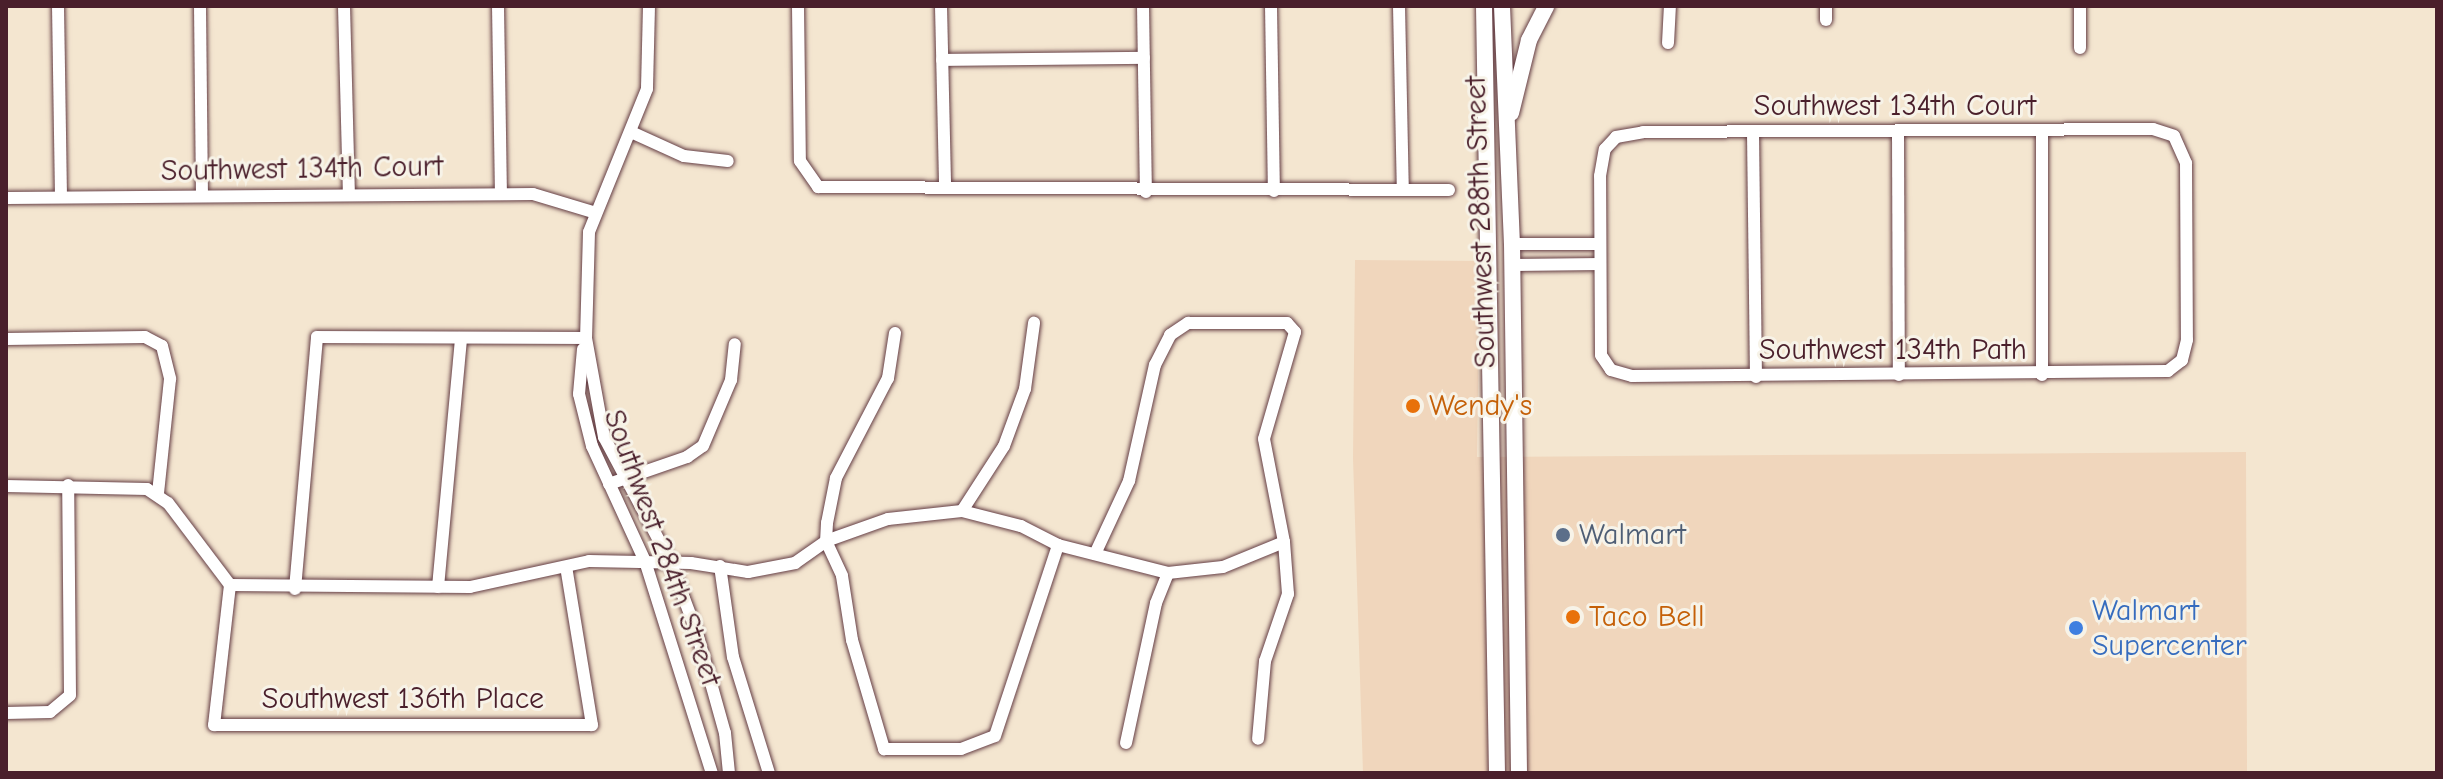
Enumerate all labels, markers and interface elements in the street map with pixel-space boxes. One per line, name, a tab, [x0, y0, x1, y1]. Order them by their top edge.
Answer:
street label: Southwest 288th Street	[1458, 75, 1504, 369]
street label: Southwest 134th Court	[1754, 88, 2036, 124]
street label: Southwest 134th Court	[161, 149, 443, 189]
street label: Southwest 134th Path	[1759, 332, 2027, 368]
place label: Wendy's	[1429, 388, 1532, 424]
marker: Wendy's	[1404, 397, 1422, 415]
street label: Southwest 284th Street	[595, 405, 729, 691]
place label: Walmart	[1579, 517, 1686, 553]
marker: Walmart	[1554, 526, 1572, 544]
place label: Walmart Supercenter	[2092, 593, 2247, 664]
place label: Taco Bell	[1589, 599, 1704, 635]
marker: Taco Bell	[1564, 608, 1582, 626]
marker: Walmart Supercenter	[2067, 619, 2085, 637]
street label: Southwest 136th Place	[262, 681, 544, 717]

